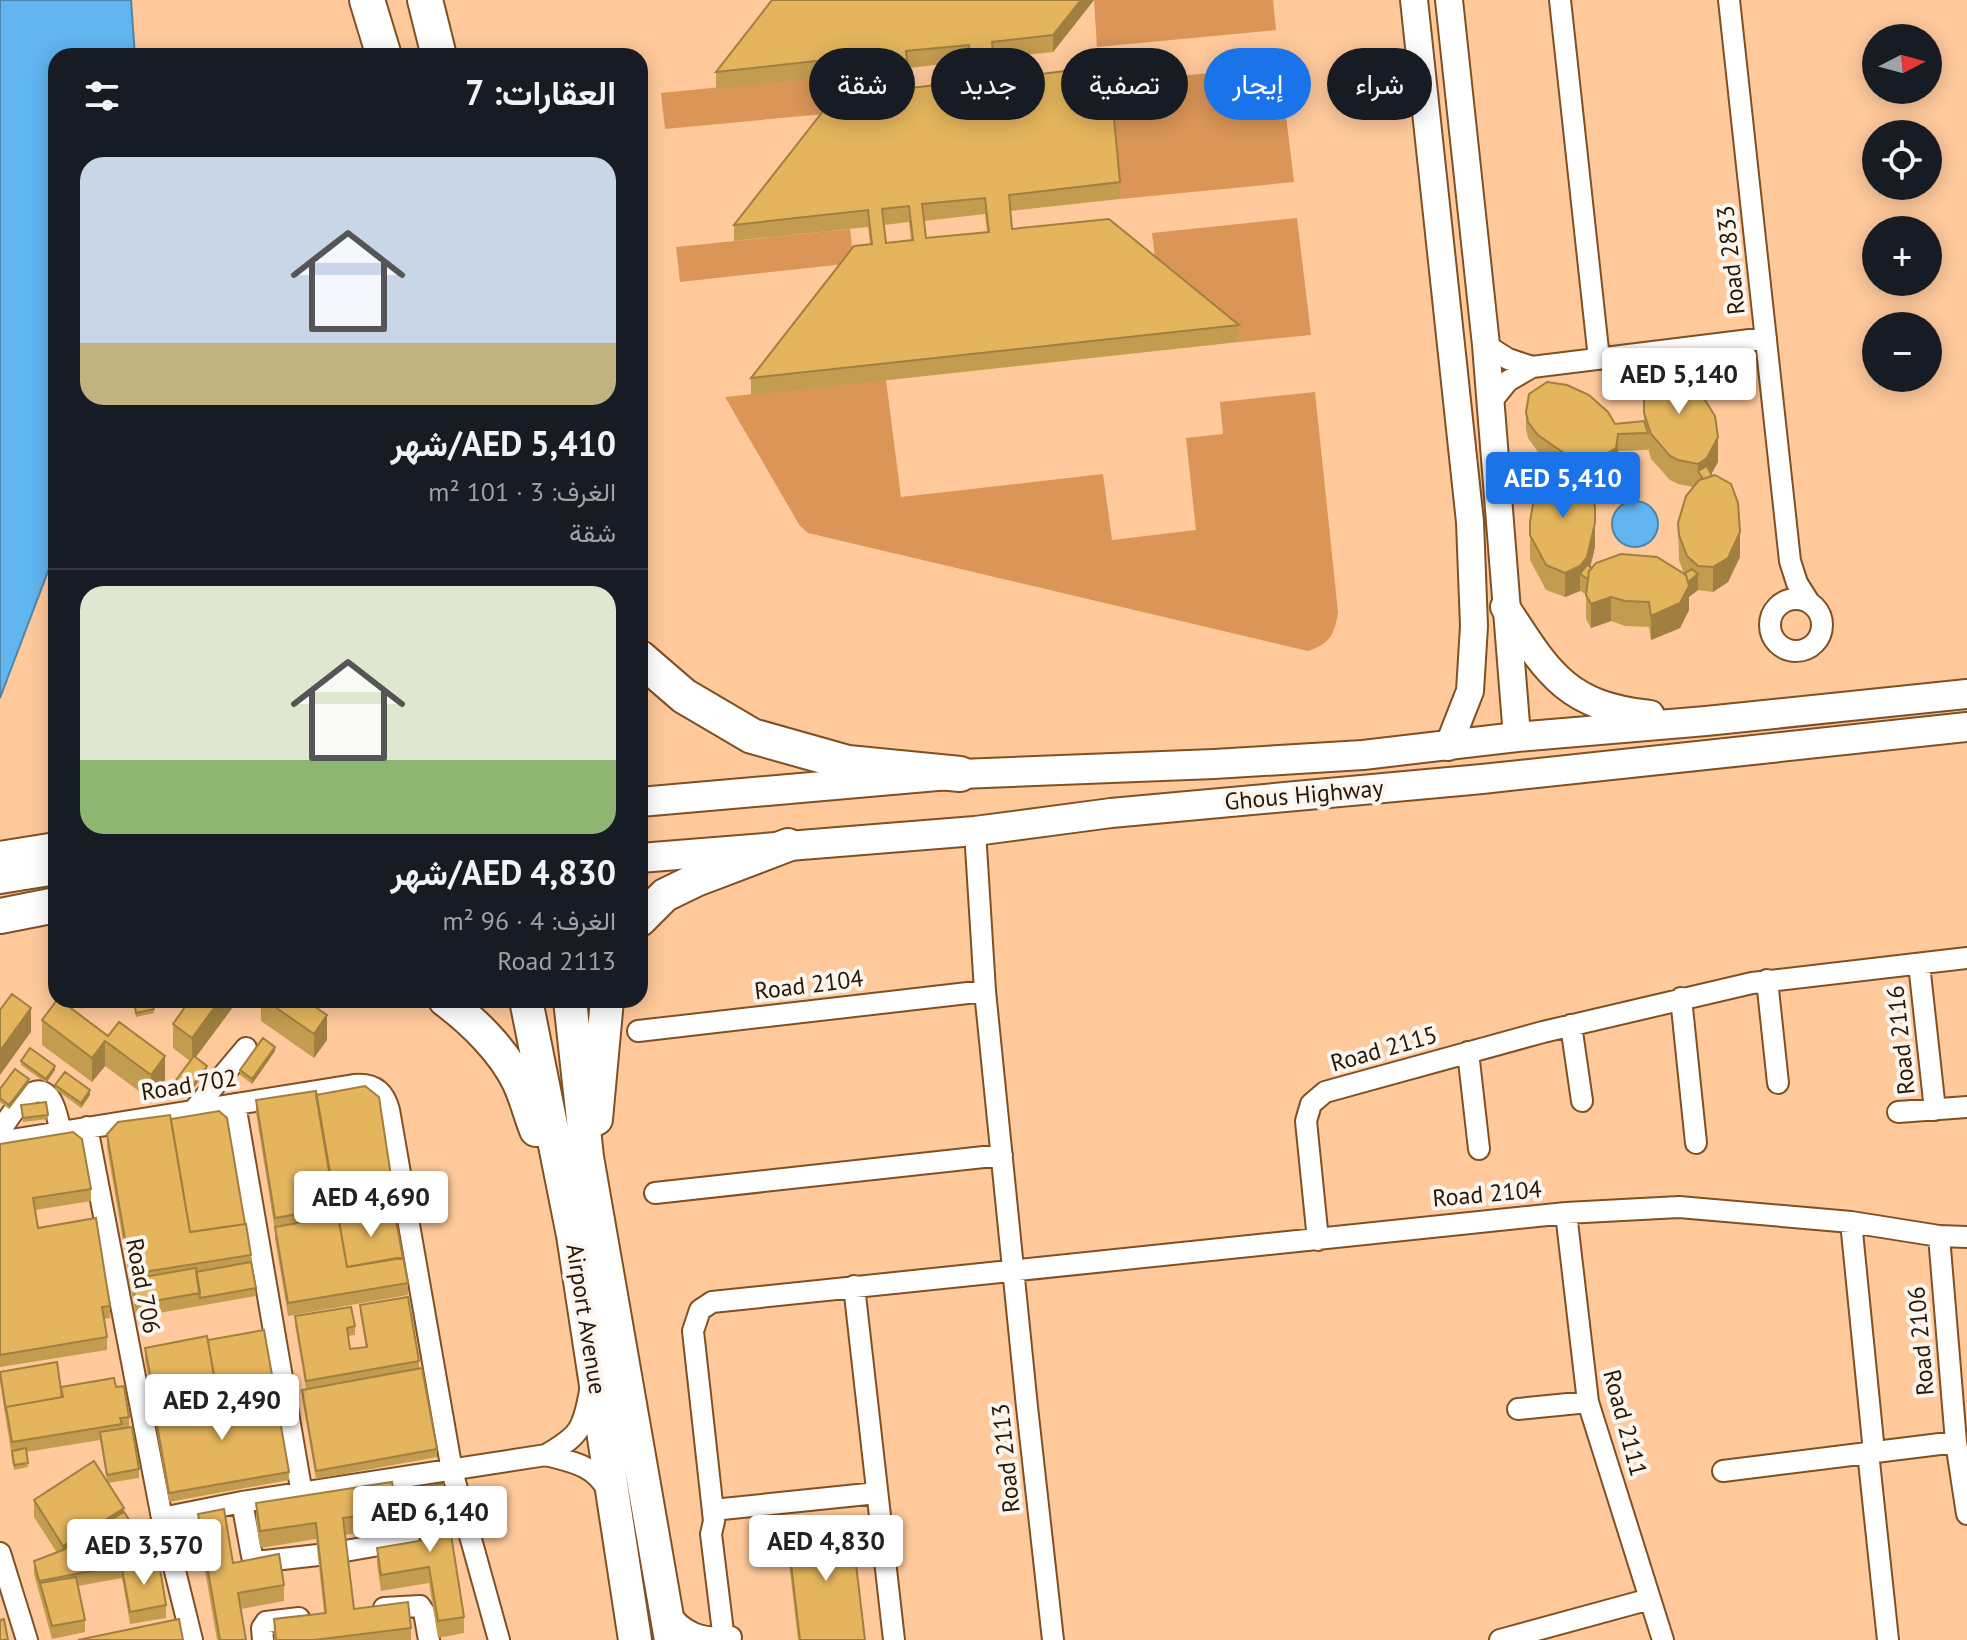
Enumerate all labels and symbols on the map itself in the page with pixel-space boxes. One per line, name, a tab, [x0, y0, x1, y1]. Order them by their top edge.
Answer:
north arrow	[1862, 24, 1942, 104]
street label: Road 2833	[1709, 204, 1752, 316]
pin: AED 5,140	[1587, 348, 1771, 416]
pin: AED 5,410	[1471, 452, 1655, 520]
street label: Ghous Highway	[1223, 772, 1385, 817]
street label: Road 2104	[753, 962, 865, 1007]
street label: Road 2116	[1879, 984, 1922, 1096]
street label: Road 2115	[1327, 1019, 1441, 1079]
street label: Road 702	[139, 1062, 239, 1107]
pin: AED 4,690	[279, 1171, 463, 1239]
street label: Road 2104	[1431, 1173, 1543, 1214]
street label: Road 706	[119, 1236, 168, 1336]
street label: Airport Avenue	[559, 1241, 614, 1396]
street label: Road 2106	[1900, 1285, 1941, 1397]
street label: Road 2111	[1596, 1366, 1655, 1480]
pin: AED 2,490	[130, 1374, 314, 1442]
street label: Road 2113	[984, 1402, 1027, 1514]
pin: AED 6,140	[338, 1486, 522, 1554]
pin: AED 4,830	[734, 1515, 918, 1583]
pin: AED 3,570	[52, 1519, 236, 1587]

